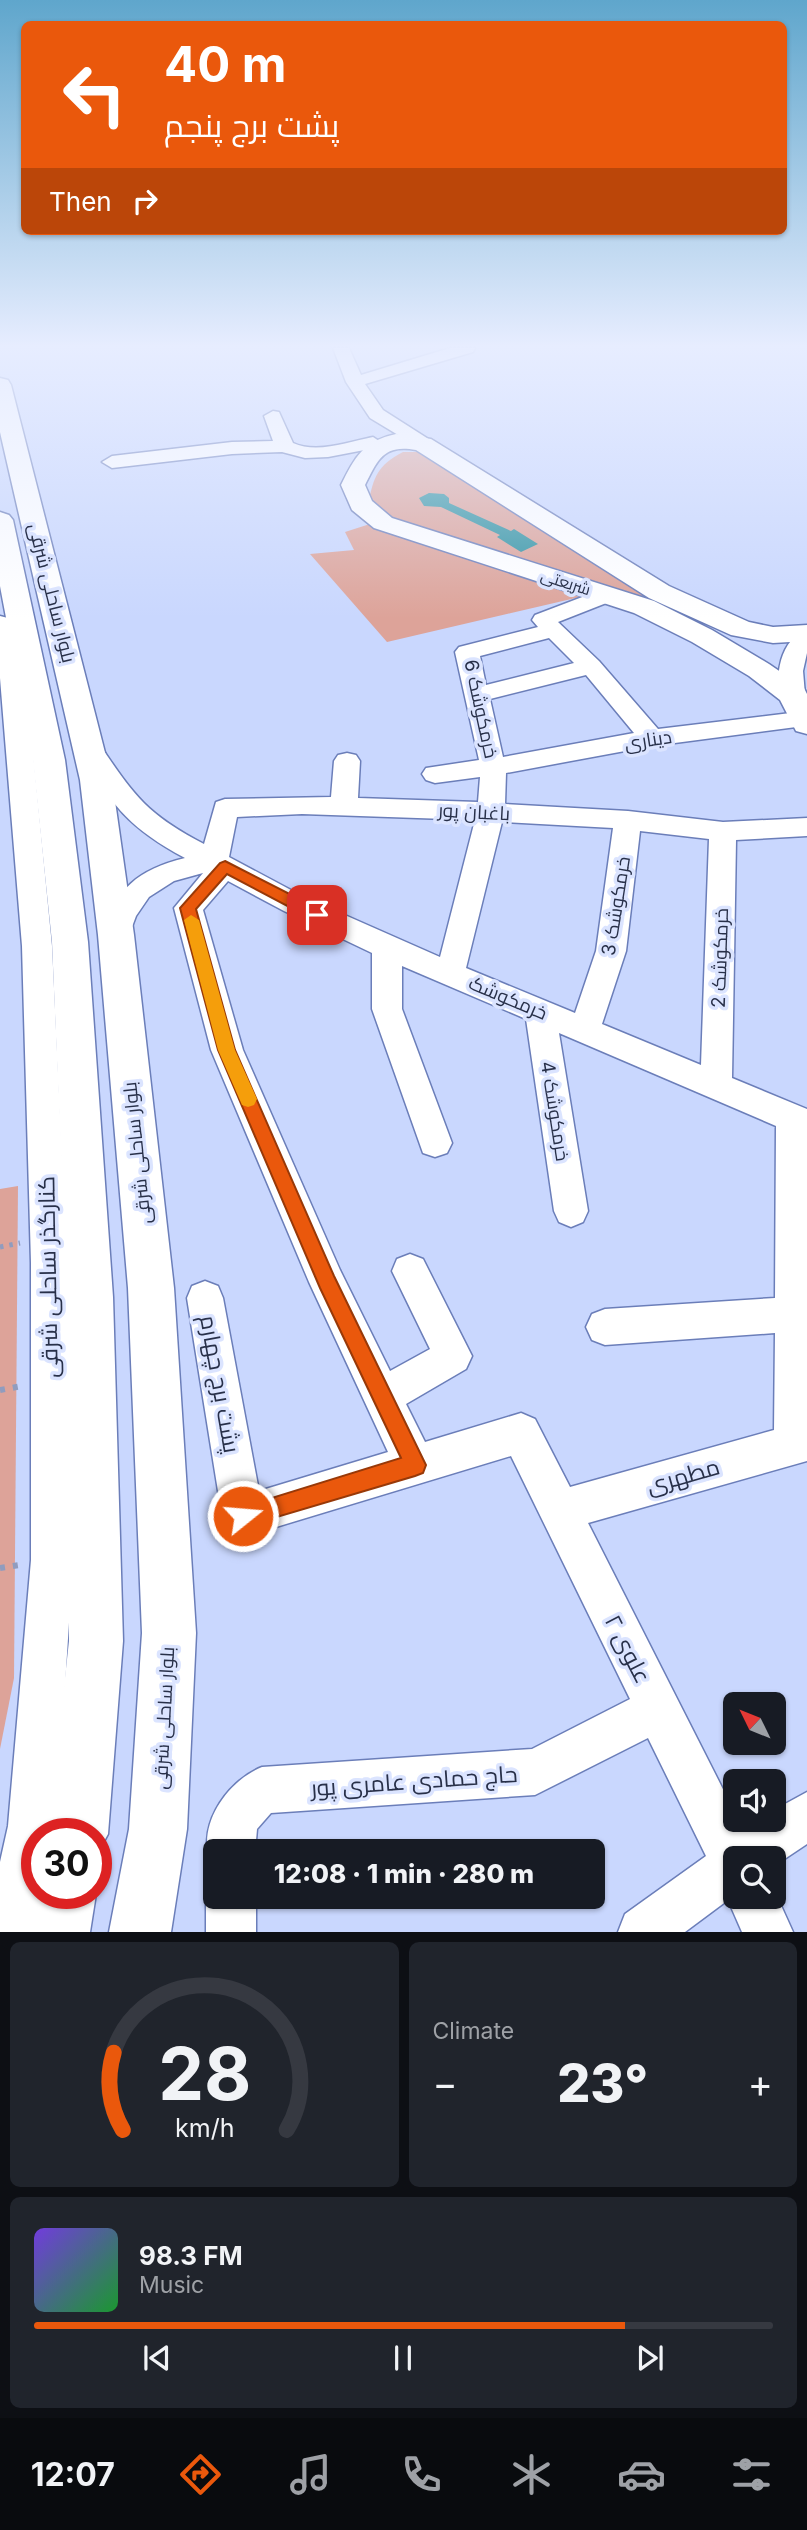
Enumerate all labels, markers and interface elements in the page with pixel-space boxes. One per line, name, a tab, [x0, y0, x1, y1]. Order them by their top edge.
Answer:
text: 40 m	[164, 35, 287, 94]
icon: left	[49, 49, 140, 140]
text: پشت برج پنجم	[164, 106, 339, 145]
icon: right	[126, 182, 164, 220]
text: Then	[49, 186, 112, 217]
street label: بلوار ساحلی شرقی	[24, 521, 80, 665]
street label: شریعتی	[538, 565, 593, 600]
street label: خرمکوشک 6	[459, 658, 503, 760]
street label: دیناری	[623, 725, 673, 755]
street label: باغبان پور	[436, 799, 511, 826]
street label: خرمکوشک 3	[597, 855, 635, 957]
pin	[287, 885, 347, 945]
icon: arrive	[298, 896, 336, 934]
street label: خرمکوشک 2	[707, 908, 733, 1008]
street label: خرمکوشک	[465, 971, 551, 1025]
street label: خرمکوشک 4	[536, 1059, 574, 1163]
street label: بلوار ساحلی شرقی	[118, 1081, 156, 1225]
street label: کنارگذر ساحلی شرقی	[32, 1176, 64, 1378]
street label: پشت برج چهارم	[192, 1313, 246, 1455]
street label: مطهری	[643, 1452, 723, 1500]
position arrow	[206, 1479, 280, 1553]
street label: علوی ۲	[599, 1610, 657, 1688]
street label: بلوار ساحلی شرقی	[149, 1646, 179, 1790]
north arrow	[723, 1692, 786, 1755]
map controls	[723, 1692, 786, 1909]
street label: حاج حمادی عامری پور	[308, 1760, 518, 1804]
button: sound	[723, 1769, 786, 1832]
speed limit sign: 30	[21, 1818, 112, 1909]
button: search	[723, 1846, 786, 1909]
text: 12:08 · 1 min · 280 m	[274, 1858, 534, 1889]
text: Climate	[433, 2017, 514, 2045]
text: 28	[158, 2030, 251, 2119]
text: 23°	[557, 2052, 648, 2115]
text: −	[433, 2060, 458, 2106]
text: +	[748, 2060, 773, 2106]
text: km/h	[175, 2113, 234, 2143]
text: 98.3 FM	[139, 2240, 243, 2271]
text: Music	[139, 2271, 204, 2299]
icon: previous	[138, 2339, 176, 2377]
icon: pause	[384, 2339, 422, 2377]
icon: next	[631, 2339, 669, 2377]
icon: directions	[176, 2450, 225, 2499]
icon: music	[286, 2450, 335, 2499]
icon: phone	[397, 2450, 446, 2499]
icon: climate	[507, 2450, 556, 2499]
icon: car	[617, 2450, 666, 2499]
icon: filters	[727, 2450, 776, 2499]
text: 12:07	[31, 2455, 115, 2494]

